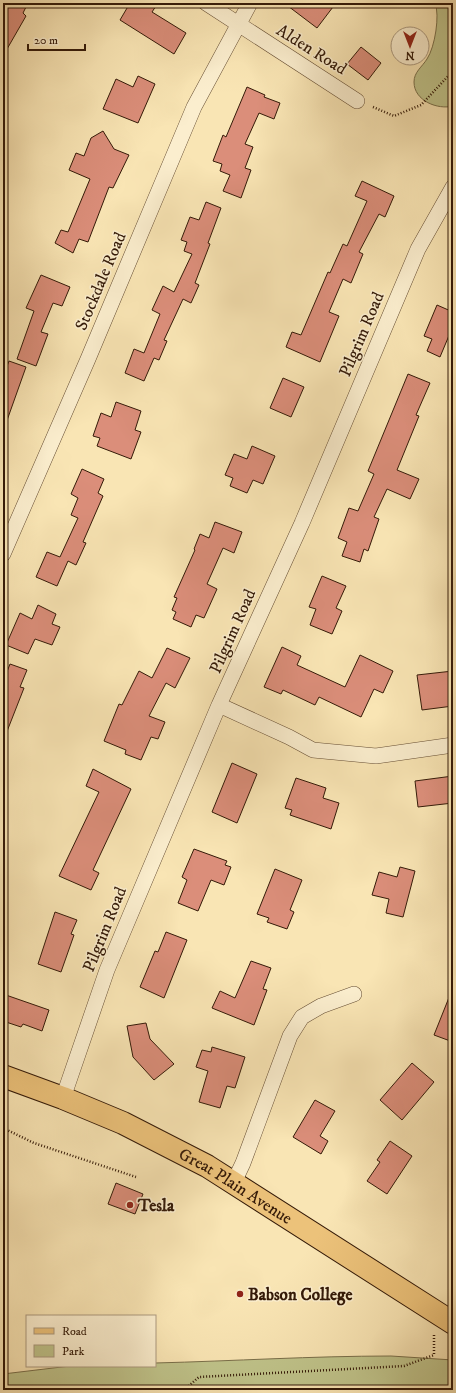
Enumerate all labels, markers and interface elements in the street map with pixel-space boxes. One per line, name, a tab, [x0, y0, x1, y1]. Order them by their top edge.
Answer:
street label: Alden Road	[272, 20, 351, 80]
scale bar	[28, 26, 85, 52]
north arrow	[390, 26, 430, 66]
text: 20 m	[34, 33, 58, 48]
text: N	[405, 48, 415, 62]
street label: Stockdale Road	[70, 228, 132, 334]
street label: Pilgrim Road	[334, 288, 390, 380]
street label: Pilgrim Road	[205, 585, 261, 677]
street label: Pilgrim Road	[78, 883, 132, 975]
street label: Great Plain Avenue	[175, 1143, 296, 1230]
place label: Tesla	[137, 1195, 175, 1217]
marker: Tesla	[125, 1200, 135, 1210]
place label: Babson College	[248, 1284, 352, 1306]
marker: Babson College	[235, 1289, 245, 1299]
legend	[26, 1315, 156, 1367]
text: Road	[62, 1324, 87, 1339]
text: Park	[62, 1344, 84, 1359]

